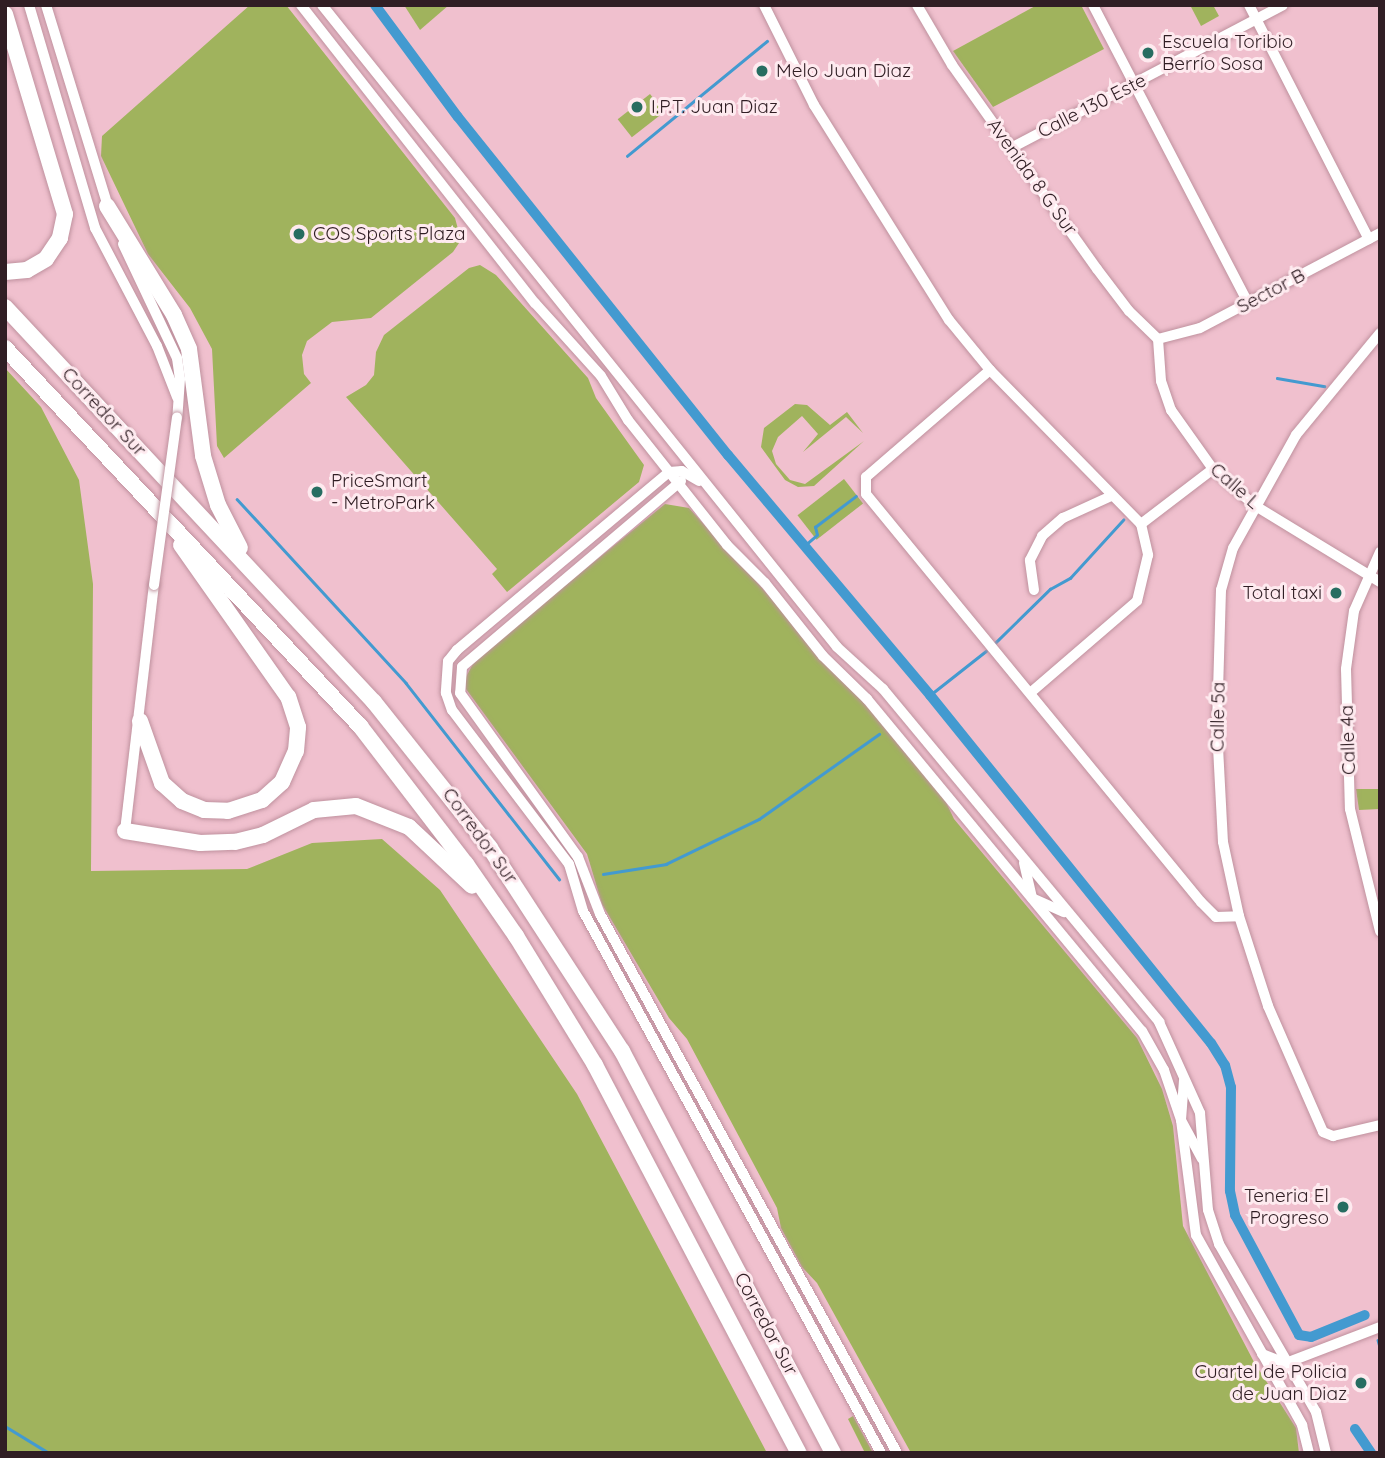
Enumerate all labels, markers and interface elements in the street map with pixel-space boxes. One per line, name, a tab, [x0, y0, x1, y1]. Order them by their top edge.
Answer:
place label: Escuela Toribio Berrío Sosa	[1162, 31, 1293, 75]
marker: Escuela Toribio Berrío Sosa	[1140, 45, 1156, 61]
place label: Melo Juan Diaz	[776, 60, 911, 82]
marker: Melo Juan Diaz	[754, 63, 770, 79]
street label: Calle 130 Este	[1034, 69, 1150, 143]
place label: I.P.T. Juan Diaz	[651, 96, 778, 118]
marker: I.P.T. Juan Diaz	[629, 99, 645, 115]
street label: Avenida 8 G Sur	[982, 114, 1082, 240]
place label: COS Sports Plaza	[313, 223, 466, 245]
marker: COS Sports Plaza	[291, 226, 307, 242]
street label: Sector B	[1233, 264, 1309, 318]
street label: Corredor Sur	[57, 363, 151, 461]
street label: Calle L	[1205, 458, 1265, 514]
place label: PriceSmart - MetroPark	[331, 470, 435, 514]
marker: PriceSmart - MetroPark	[309, 484, 325, 500]
place label: Total taxi	[1243, 582, 1322, 604]
marker: Total taxi	[1328, 585, 1344, 601]
street label: Calle 5a	[1206, 682, 1230, 752]
street label: Calle 4a	[1335, 705, 1361, 775]
street label: Corredor Sur	[438, 784, 522, 888]
place label: Teneria El Progreso	[1244, 1185, 1329, 1229]
marker: Teneria El Progreso	[1335, 1199, 1351, 1215]
street label: Corredor Sur	[729, 1269, 803, 1379]
place label: Cuartel de Policia de Juan Diaz	[1194, 1361, 1347, 1405]
marker: Cuartel de Policia de Juan Diaz	[1353, 1375, 1369, 1391]

